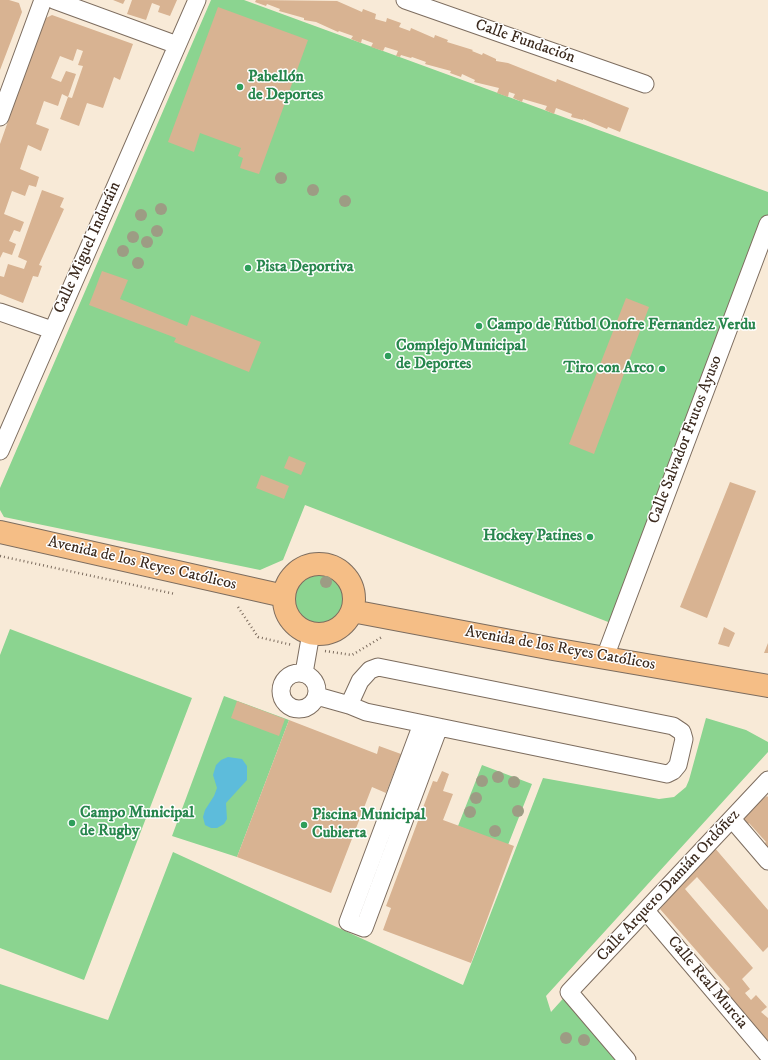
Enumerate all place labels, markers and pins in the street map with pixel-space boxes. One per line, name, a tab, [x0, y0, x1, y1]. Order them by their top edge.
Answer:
place label: Pabellón de Deportes	[248, 68, 323, 106]
marker: Pabellón de Deportes	[235, 82, 245, 92]
place label: Pista Deportiva	[256, 258, 353, 278]
marker: Pista Deportiva	[243, 263, 253, 273]
place label: Campo de Fútbol Onofre Fernandez Verdu	[487, 316, 756, 336]
marker: Campo de Fútbol Onofre Fernandez Verdu	[474, 321, 484, 331]
place label: Complejo Municipal de Deportes	[396, 337, 526, 375]
marker: Complejo Municipal de Deportes	[383, 351, 393, 361]
place label: Tiro con Arco	[563, 359, 654, 379]
marker: Tiro con Arco	[657, 364, 667, 374]
place label: Hockey Patines	[483, 527, 582, 547]
marker: Hockey Patines	[585, 532, 595, 542]
place label: Campo Municipal de Rugby	[80, 804, 194, 842]
place label: Piscina Municipal Cubierta	[312, 806, 426, 844]
marker: Campo Municipal de Rugby	[67, 818, 77, 828]
marker: Piscina Municipal Cubierta	[299, 820, 309, 830]

